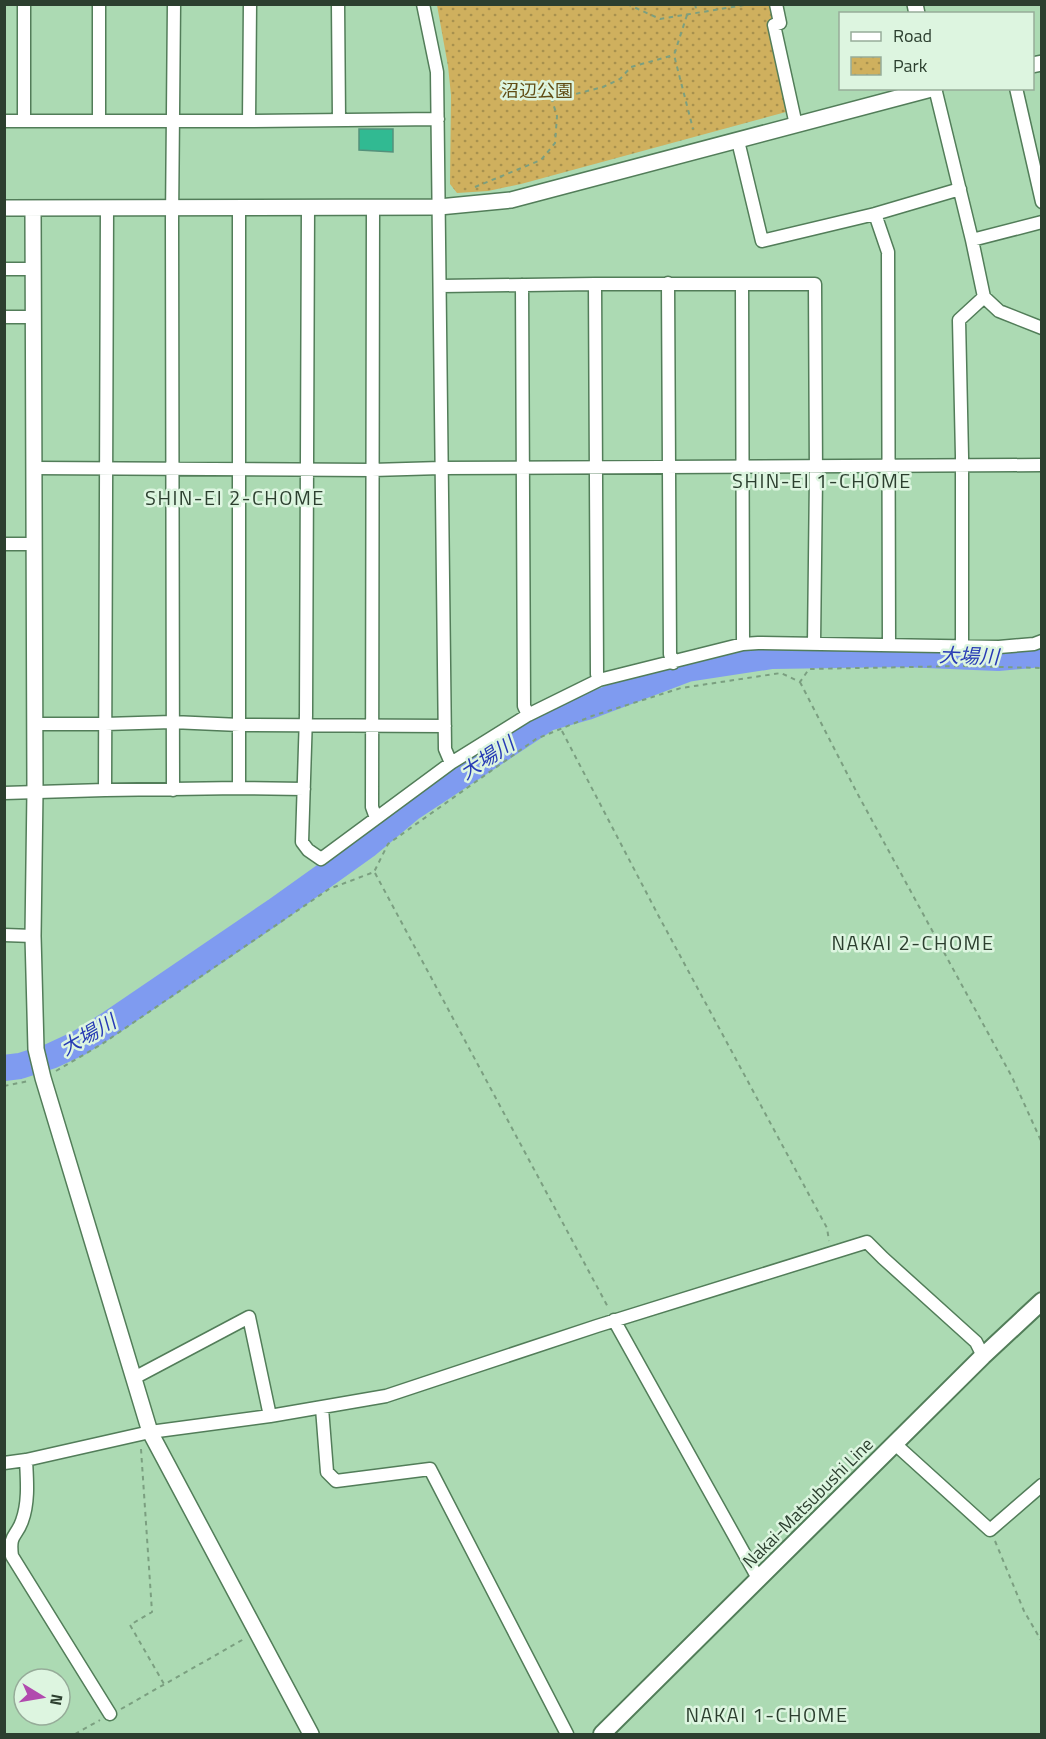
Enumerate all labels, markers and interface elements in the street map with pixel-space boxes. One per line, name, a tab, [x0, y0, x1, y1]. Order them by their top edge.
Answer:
legend	[839, 12, 1034, 90]
text: Road	[893, 22, 932, 49]
text: Park	[893, 52, 928, 79]
park label: 沼辺公園	[501, 77, 573, 104]
district label: SHIN-EI 1-CHOME	[732, 465, 912, 496]
district label: SHIN-EI 2-CHOME	[145, 482, 325, 513]
water label: 大場川	[938, 639, 1002, 672]
water label: 大場川	[453, 727, 522, 787]
district label: NAKAI 2-CHOME	[832, 927, 994, 958]
water label: 大場川	[54, 1005, 123, 1063]
street label: Nakai-Matsubushi Line	[736, 1431, 879, 1574]
north arrow	[12, 1667, 72, 1727]
text: N	[44, 1692, 70, 1708]
district label: NAKAI 1-CHOME	[686, 1699, 848, 1730]

